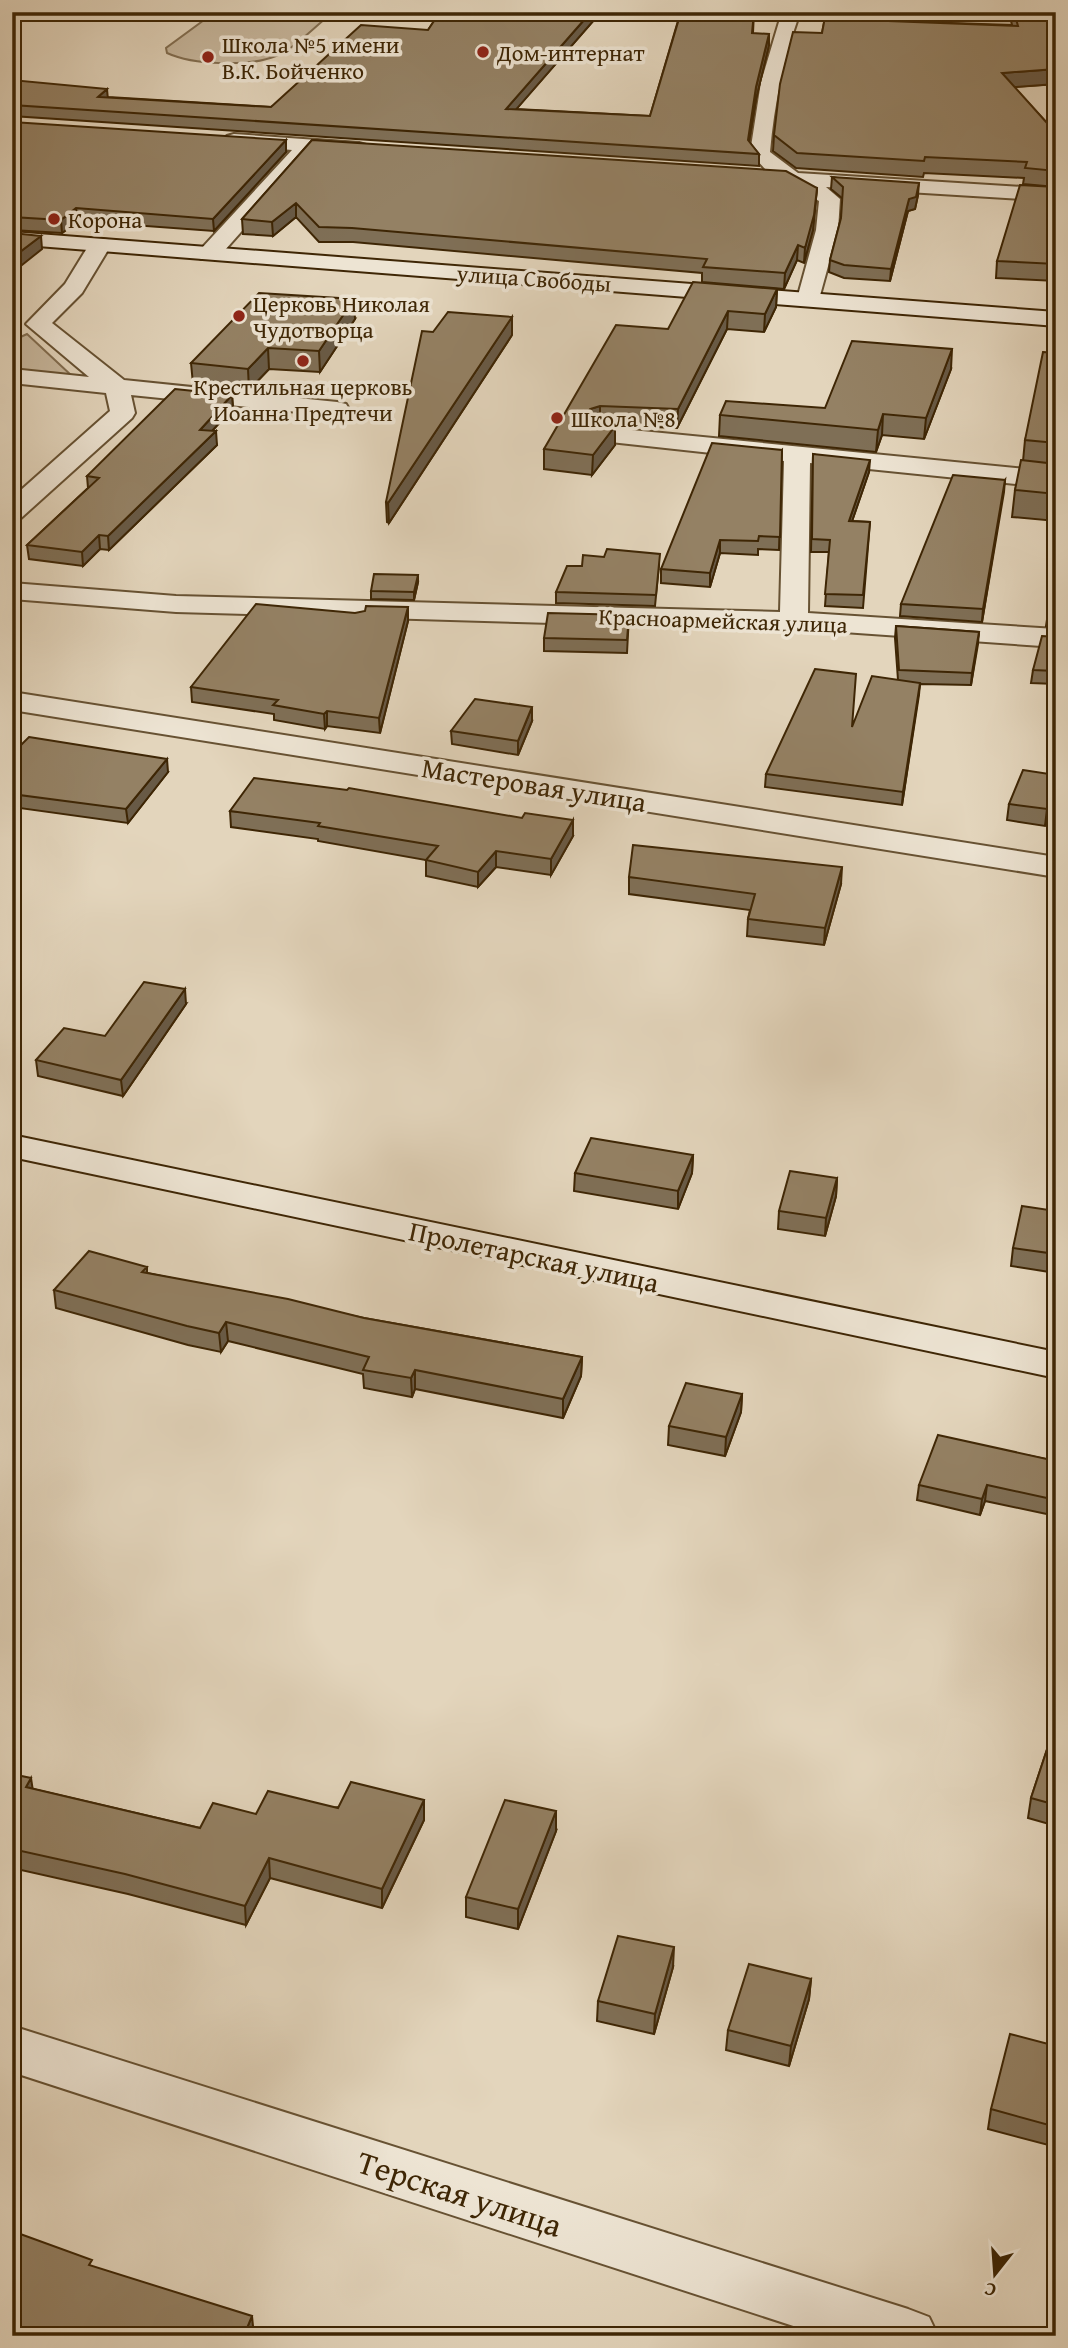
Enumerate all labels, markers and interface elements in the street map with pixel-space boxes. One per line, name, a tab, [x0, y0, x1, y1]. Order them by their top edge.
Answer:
place label: Школа №5 имени В.К. Бойченко	[222, 28, 400, 87]
place label: Дом-интернат	[496, 36, 645, 69]
marker: Дом-интернат	[475, 44, 491, 60]
marker: Школа №5 имени В.К. Бойченко	[200, 49, 216, 65]
place label: Корона	[68, 203, 142, 236]
marker: Корона	[46, 211, 62, 227]
street label: улица Свободы	[455, 256, 612, 300]
place label: Церковь Николая Чудотворца	[253, 287, 430, 346]
marker: Церковь Николая Чудотворца	[231, 308, 247, 324]
marker: Крестильная церковь Иоанна Предтечи	[295, 353, 311, 369]
place label: Крестильная церковь Иоанна Предтечи	[194, 370, 413, 429]
place label: Школа №8	[571, 402, 675, 435]
marker: Школа №8	[549, 410, 565, 426]
street label: Красноармейская улица	[598, 599, 848, 641]
street label: Мастеровая улица	[419, 746, 650, 822]
street label: Пролетарская улица	[405, 1210, 663, 1303]
street label: Терская улица	[352, 2137, 569, 2249]
north arrow	[960, 2240, 1030, 2310]
text: С	[981, 2275, 999, 2305]

